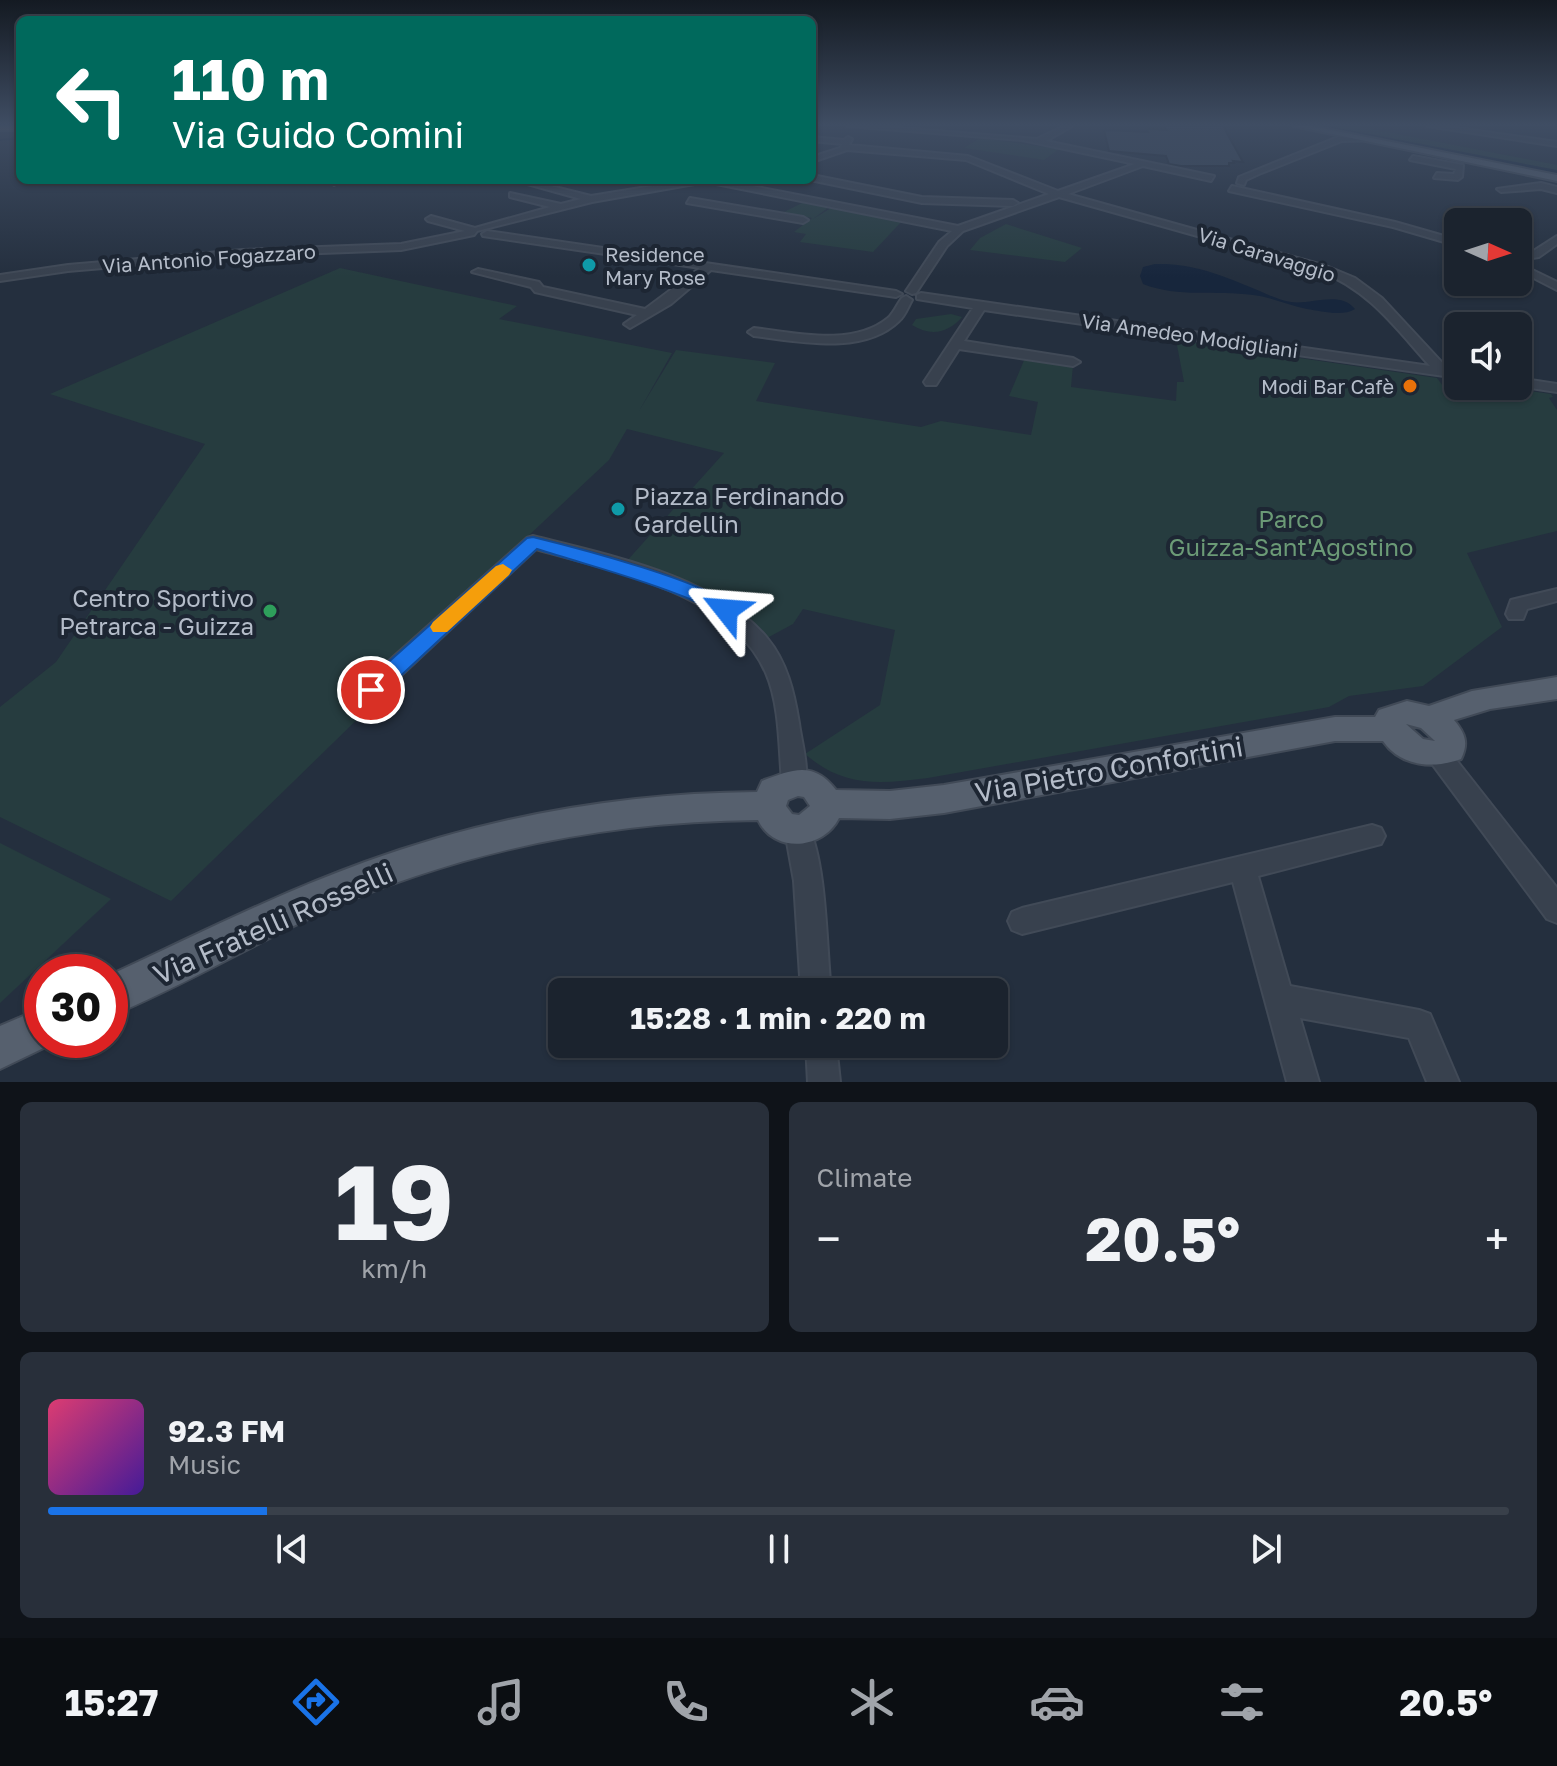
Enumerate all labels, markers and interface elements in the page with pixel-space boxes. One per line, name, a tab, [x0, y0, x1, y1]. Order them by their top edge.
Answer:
text: 110 m	[172, 45, 329, 112]
icon: left	[40, 48, 144, 152]
text: Via Guido Comini	[172, 113, 464, 156]
north arrow	[1444, 208, 1532, 296]
map controls	[1444, 208, 1532, 400]
street label: Via Caravaggio	[1195, 222, 1339, 286]
street label: Via Antonio Fogazzaro	[101, 239, 317, 277]
place label: Residence Mary Rose	[605, 242, 706, 289]
marker: Residence Mary Rose	[580, 256, 598, 274]
street label: Via Amedeo Modigliani	[1080, 308, 1300, 362]
button: sound	[1444, 312, 1532, 400]
place label: Modi Bar Cafè	[1261, 374, 1394, 398]
marker: Modi Bar Cafè	[1401, 377, 1419, 395]
place label: Piazza Ferdinando Gardellin	[634, 481, 845, 538]
marker: Piazza Ferdinando Gardellin	[609, 500, 627, 518]
park label: Parco Guizza-Sant'Agostino	[1169, 504, 1413, 561]
position arrow	[684, 568, 768, 652]
place label: Centro Sportivo Petrarca - Guizza	[59, 583, 254, 640]
marker: Centro Sportivo Petrarca - Guizza	[261, 602, 279, 620]
pin	[337, 656, 405, 724]
icon: arrive	[349, 668, 393, 712]
street label: Via Pietro Confortini	[972, 729, 1246, 809]
street label: Via Fratelli Rosselli	[148, 855, 398, 991]
speed limit sign: 30	[24, 954, 128, 1058]
text: 15:28 · 1 min · 220 m	[630, 1000, 926, 1036]
text: 19	[334, 1138, 454, 1263]
text: Climate	[817, 1162, 912, 1193]
text: 20.5°	[1085, 1202, 1240, 1274]
text: −	[817, 1212, 841, 1265]
text: +	[1485, 1212, 1509, 1265]
text: km/h	[361, 1253, 427, 1284]
text: 92.3 FM	[168, 1413, 285, 1449]
text: Music	[168, 1449, 241, 1480]
icon: previous	[270, 1527, 314, 1571]
icon: pause	[757, 1527, 801, 1571]
icon: next	[1244, 1527, 1288, 1571]
icon: directions	[288, 1674, 344, 1730]
icon: music	[473, 1674, 529, 1730]
icon: phone	[658, 1674, 714, 1730]
icon: climate	[844, 1674, 900, 1730]
icon: car	[1029, 1674, 1085, 1730]
icon: filters	[1214, 1674, 1270, 1730]
text: 15:27	[65, 1681, 158, 1724]
text: 20.5°	[1399, 1681, 1492, 1724]

